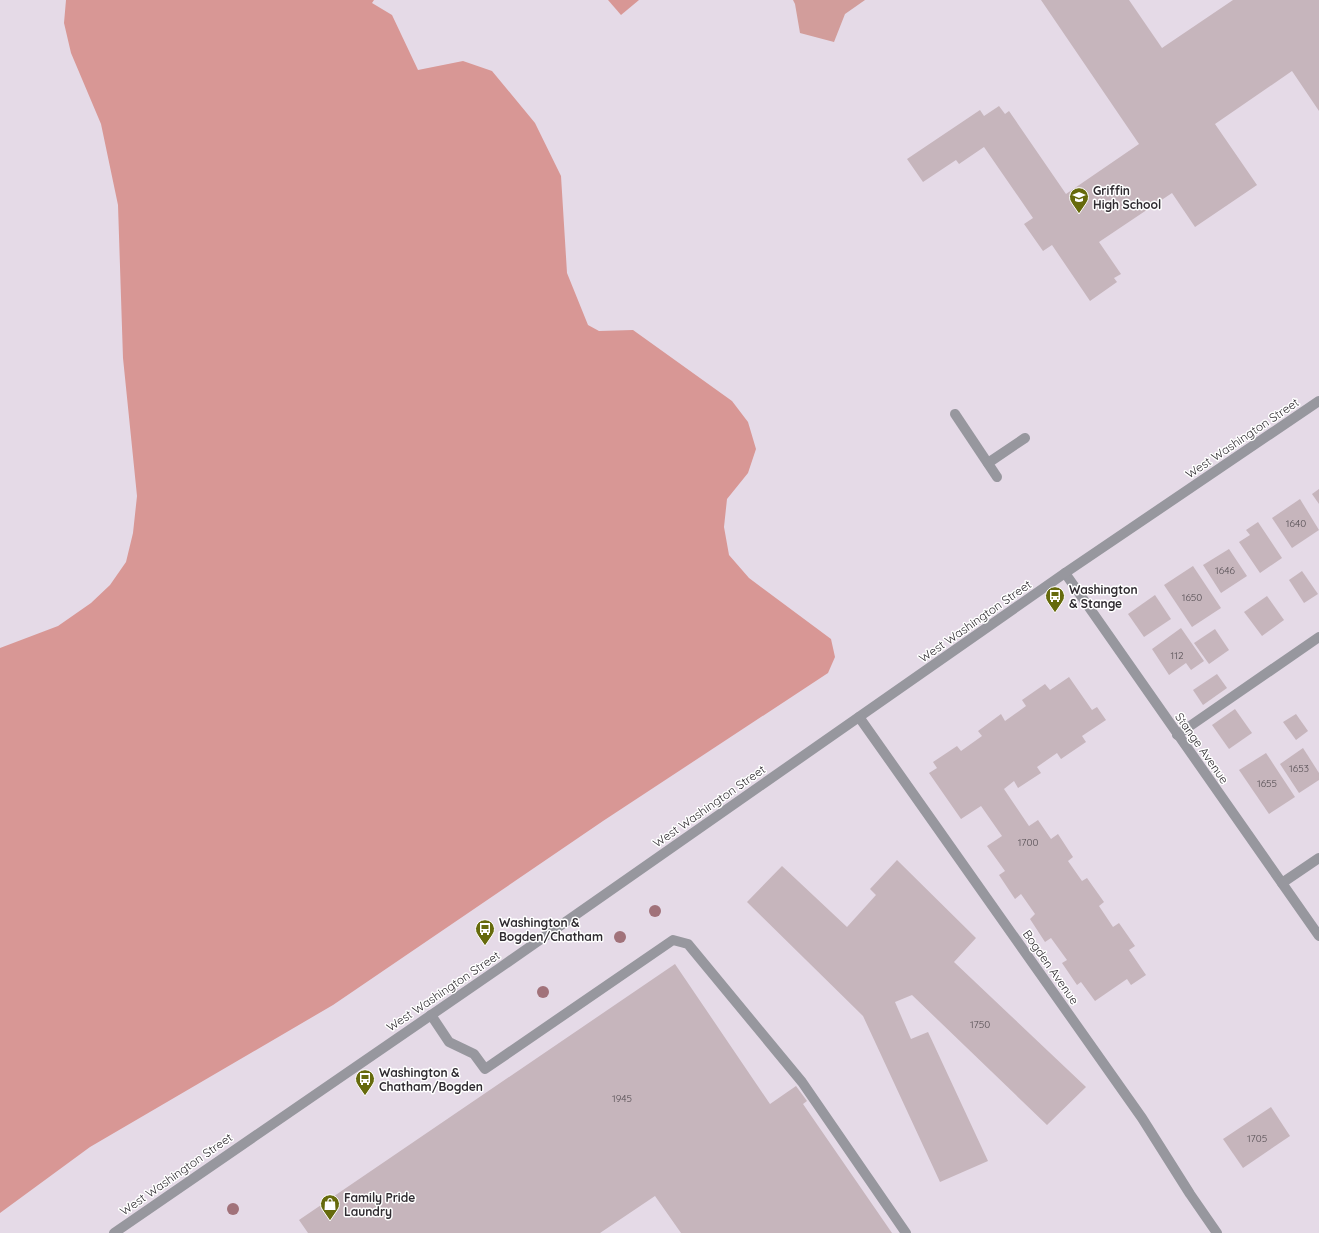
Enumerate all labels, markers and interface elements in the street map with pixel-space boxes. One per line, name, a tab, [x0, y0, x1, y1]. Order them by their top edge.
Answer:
place label: Griffin High School	[1093, 183, 1161, 212]
school or university icon: Griffin High School	[1068, 186, 1090, 214]
street label: West Washington Street	[1182, 394, 1302, 482]
house number: 1640	[1286, 517, 1306, 530]
house number: 1646	[1215, 564, 1236, 577]
street label: West Washington Street	[916, 577, 1034, 665]
place label: Washington & Stange	[1069, 582, 1138, 611]
bus stop icon: Washington & Stange	[1044, 585, 1066, 613]
house number: 1650	[1182, 591, 1202, 604]
house number: 112	[1171, 649, 1184, 662]
street label: Stange Avenue	[1172, 710, 1232, 787]
street label: West Washington Street	[650, 762, 768, 850]
house number: 1653	[1289, 762, 1309, 775]
house number: 1655	[1257, 777, 1277, 790]
house number: 1700	[1018, 836, 1038, 849]
place label: Washington & Bogden/Chatham	[499, 915, 603, 944]
bus stop icon: Washington & Bogden/Chatham	[474, 918, 496, 946]
street label: Bogden Avenue	[1020, 927, 1082, 1007]
street label: West Washington Street	[383, 947, 503, 1035]
house number: 1750	[970, 1018, 990, 1031]
place label: Washington & Chatham/Bogden	[379, 1065, 483, 1094]
bus stop icon: Washington & Chatham/Bogden	[354, 1068, 376, 1096]
house number: 1945	[612, 1092, 632, 1105]
street label: West Washington Street	[117, 1130, 235, 1218]
house number: 1705	[1247, 1132, 1267, 1145]
place label: Family Pride Laundry	[344, 1190, 415, 1219]
shop icon: Family Pride Laundry	[319, 1193, 341, 1221]

